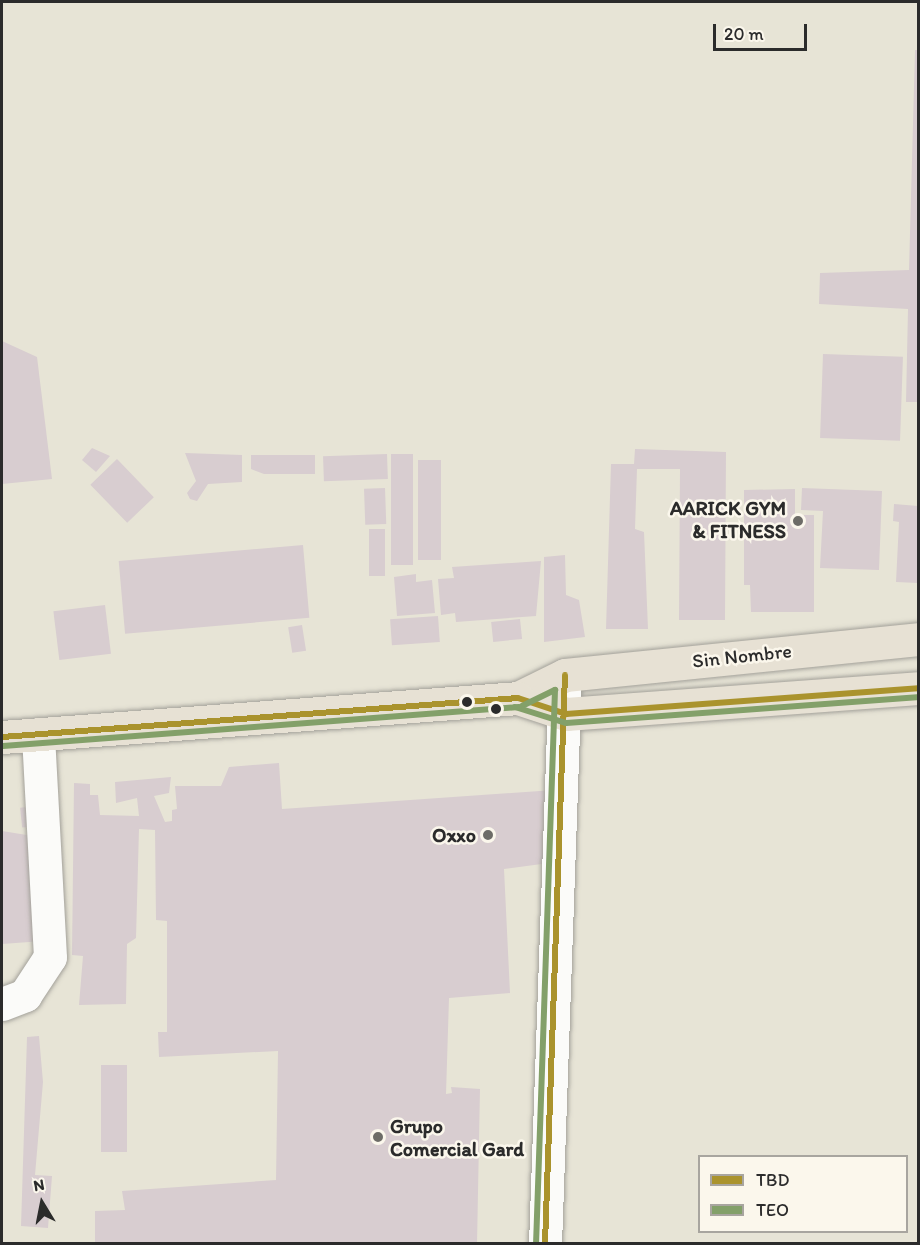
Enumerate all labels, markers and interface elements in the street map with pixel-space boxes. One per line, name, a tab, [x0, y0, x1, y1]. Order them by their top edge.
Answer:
scale bar	[716, 12, 810, 50]
text: 20 m	[724, 23, 764, 45]
place label: AARICK GYM & FITNESS	[670, 497, 786, 544]
marker: AARICK GYM & FITNESS	[791, 514, 805, 528]
street label: Sin Nombre	[691, 639, 793, 673]
unlabelled marker	[461, 696, 473, 708]
unlabelled marker	[490, 703, 502, 715]
place label: Oxxo	[432, 823, 476, 847]
marker: Oxxo	[481, 828, 495, 842]
place label: Grupo Comercial Gard	[390, 1114, 525, 1161]
marker: Grupo Comercial Gard	[371, 1130, 385, 1144]
legend	[698, 1155, 908, 1233]
text: TBD	[756, 1169, 789, 1191]
north arrow	[12, 1173, 72, 1233]
text: N	[32, 1174, 46, 1195]
text: TEO	[756, 1199, 789, 1221]

